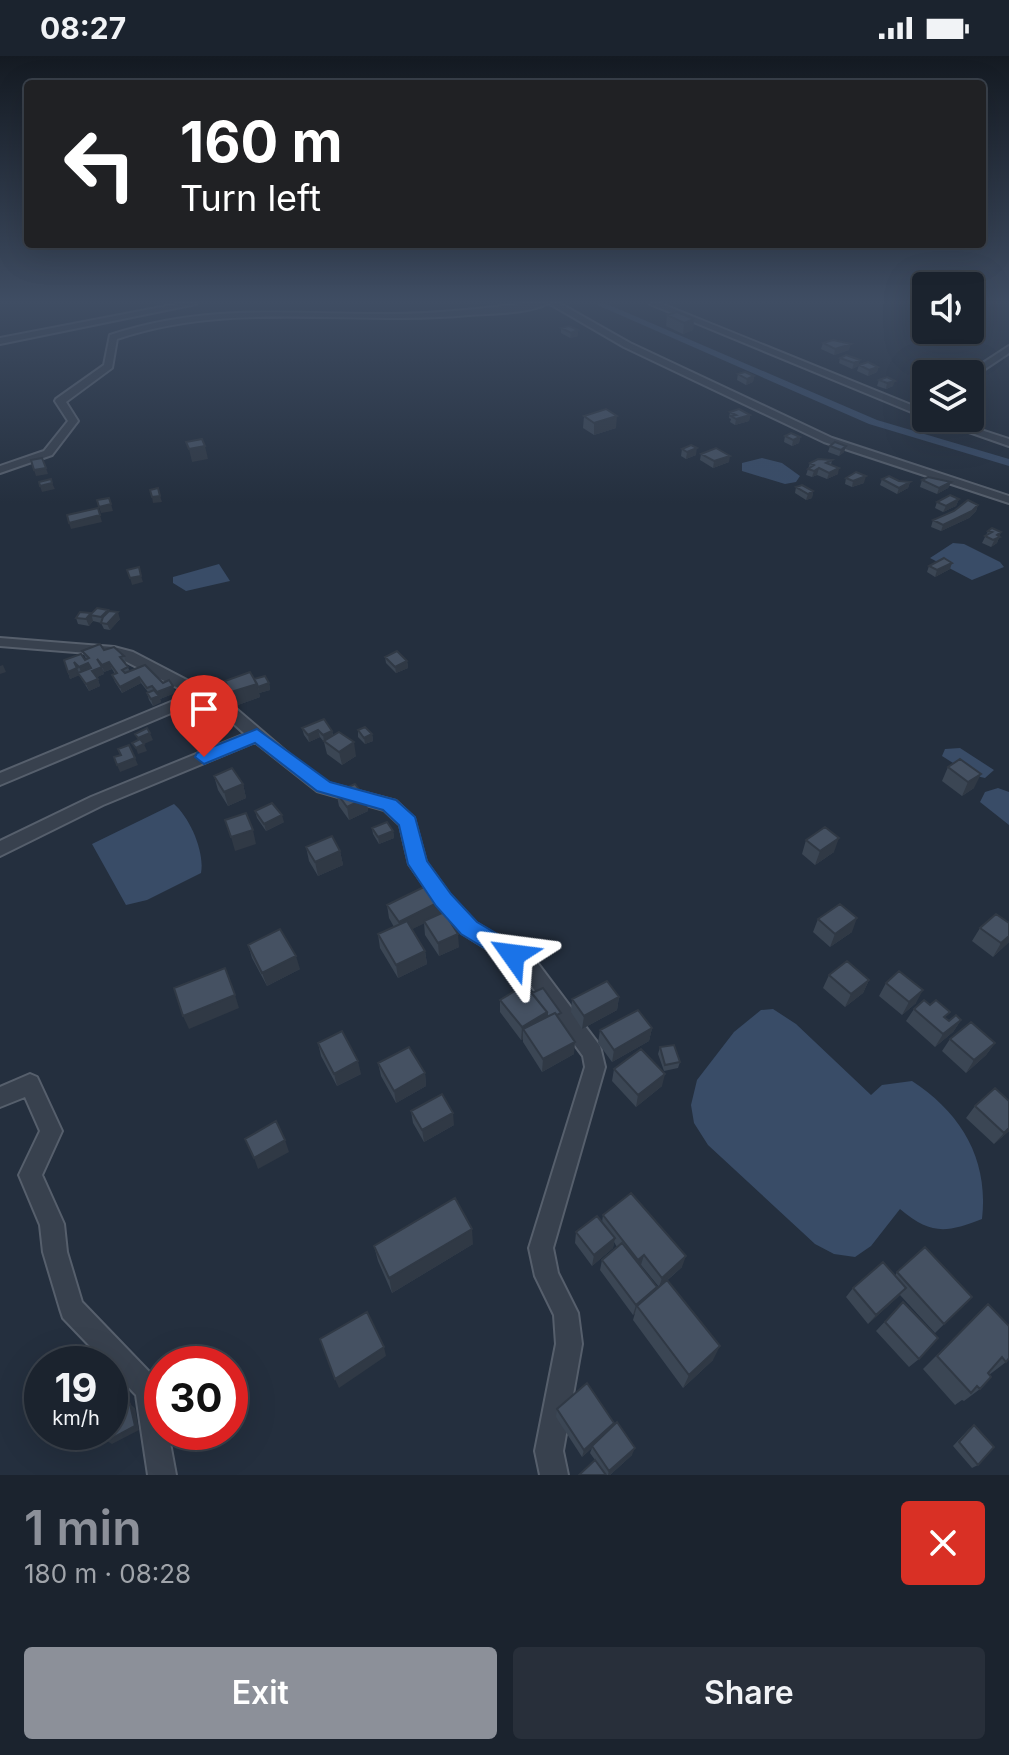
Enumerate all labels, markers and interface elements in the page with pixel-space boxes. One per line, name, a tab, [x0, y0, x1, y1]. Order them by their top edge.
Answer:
text: 08:27	[40, 10, 126, 46]
text: 160 m	[180, 108, 343, 176]
icon: left	[48, 112, 152, 216]
text: Turn left	[180, 176, 321, 220]
map controls	[912, 272, 984, 432]
button: sound	[912, 272, 984, 344]
button: layers	[912, 360, 984, 432]
pin	[170, 675, 238, 757]
icon: arrive	[182, 687, 226, 731]
position arrow	[471, 913, 555, 997]
speed limit sign: 30	[144, 1346, 248, 1450]
text: 19	[54, 1363, 98, 1412]
text: km/h	[52, 1406, 100, 1430]
text: 1 min	[24, 1498, 142, 1557]
button: close	[901, 1501, 985, 1585]
text: 180 m · 08:28	[24, 1558, 191, 1589]
button: Exit	[24, 1647, 497, 1739]
button: Share	[513, 1647, 985, 1739]

